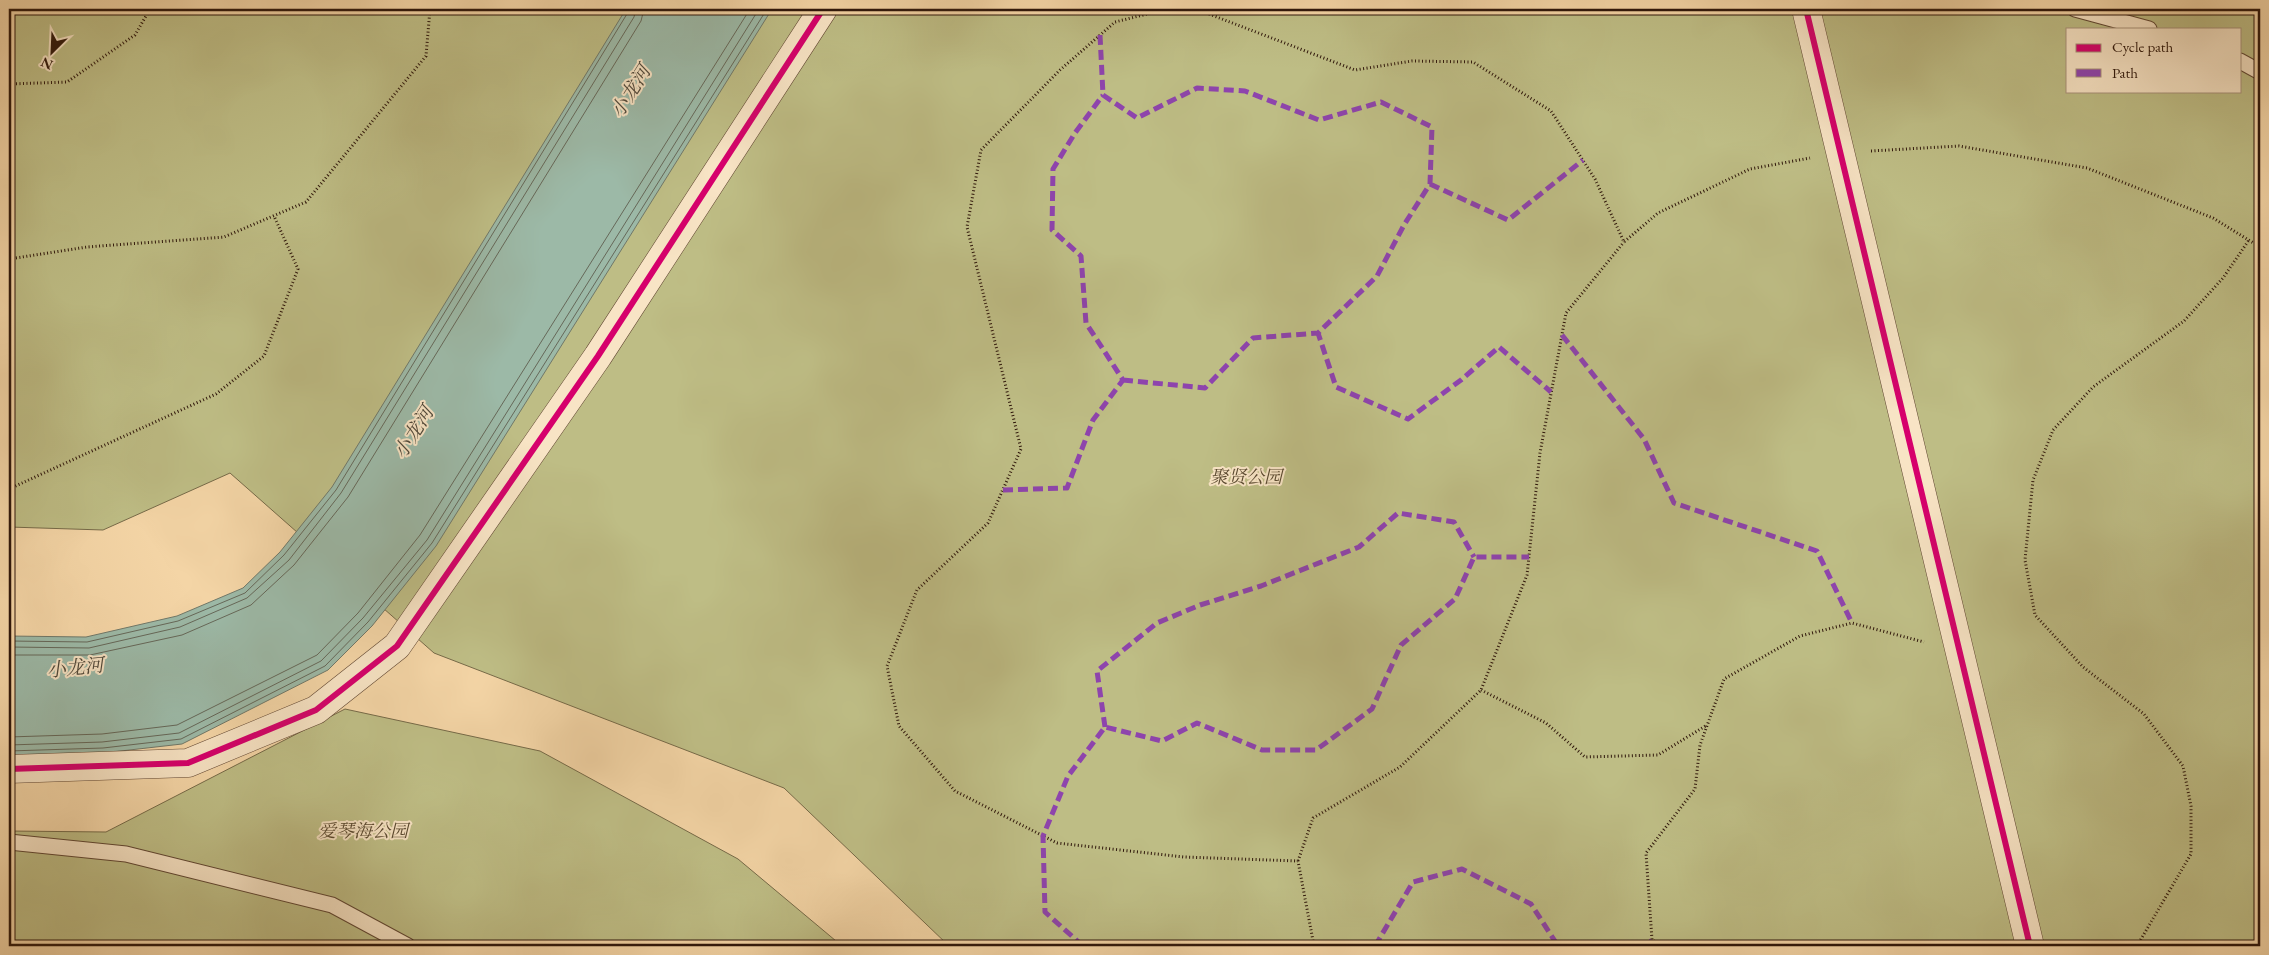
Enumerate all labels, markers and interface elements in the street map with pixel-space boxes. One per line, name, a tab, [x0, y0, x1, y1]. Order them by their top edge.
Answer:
north arrow	[28, 28, 78, 78]
legend	[2066, 28, 2242, 92]
text: Cycle path	[2112, 37, 2174, 56]
text: N	[37, 53, 56, 74]
water label: 小龙河	[605, 58, 658, 122]
text: Path	[2112, 63, 2138, 82]
water label: 小龙河	[388, 399, 441, 463]
park label: 聚贤公园	[1210, 465, 1285, 488]
water label: 小龙河	[45, 652, 108, 683]
park label: 爱琴海公园	[318, 819, 411, 842]

